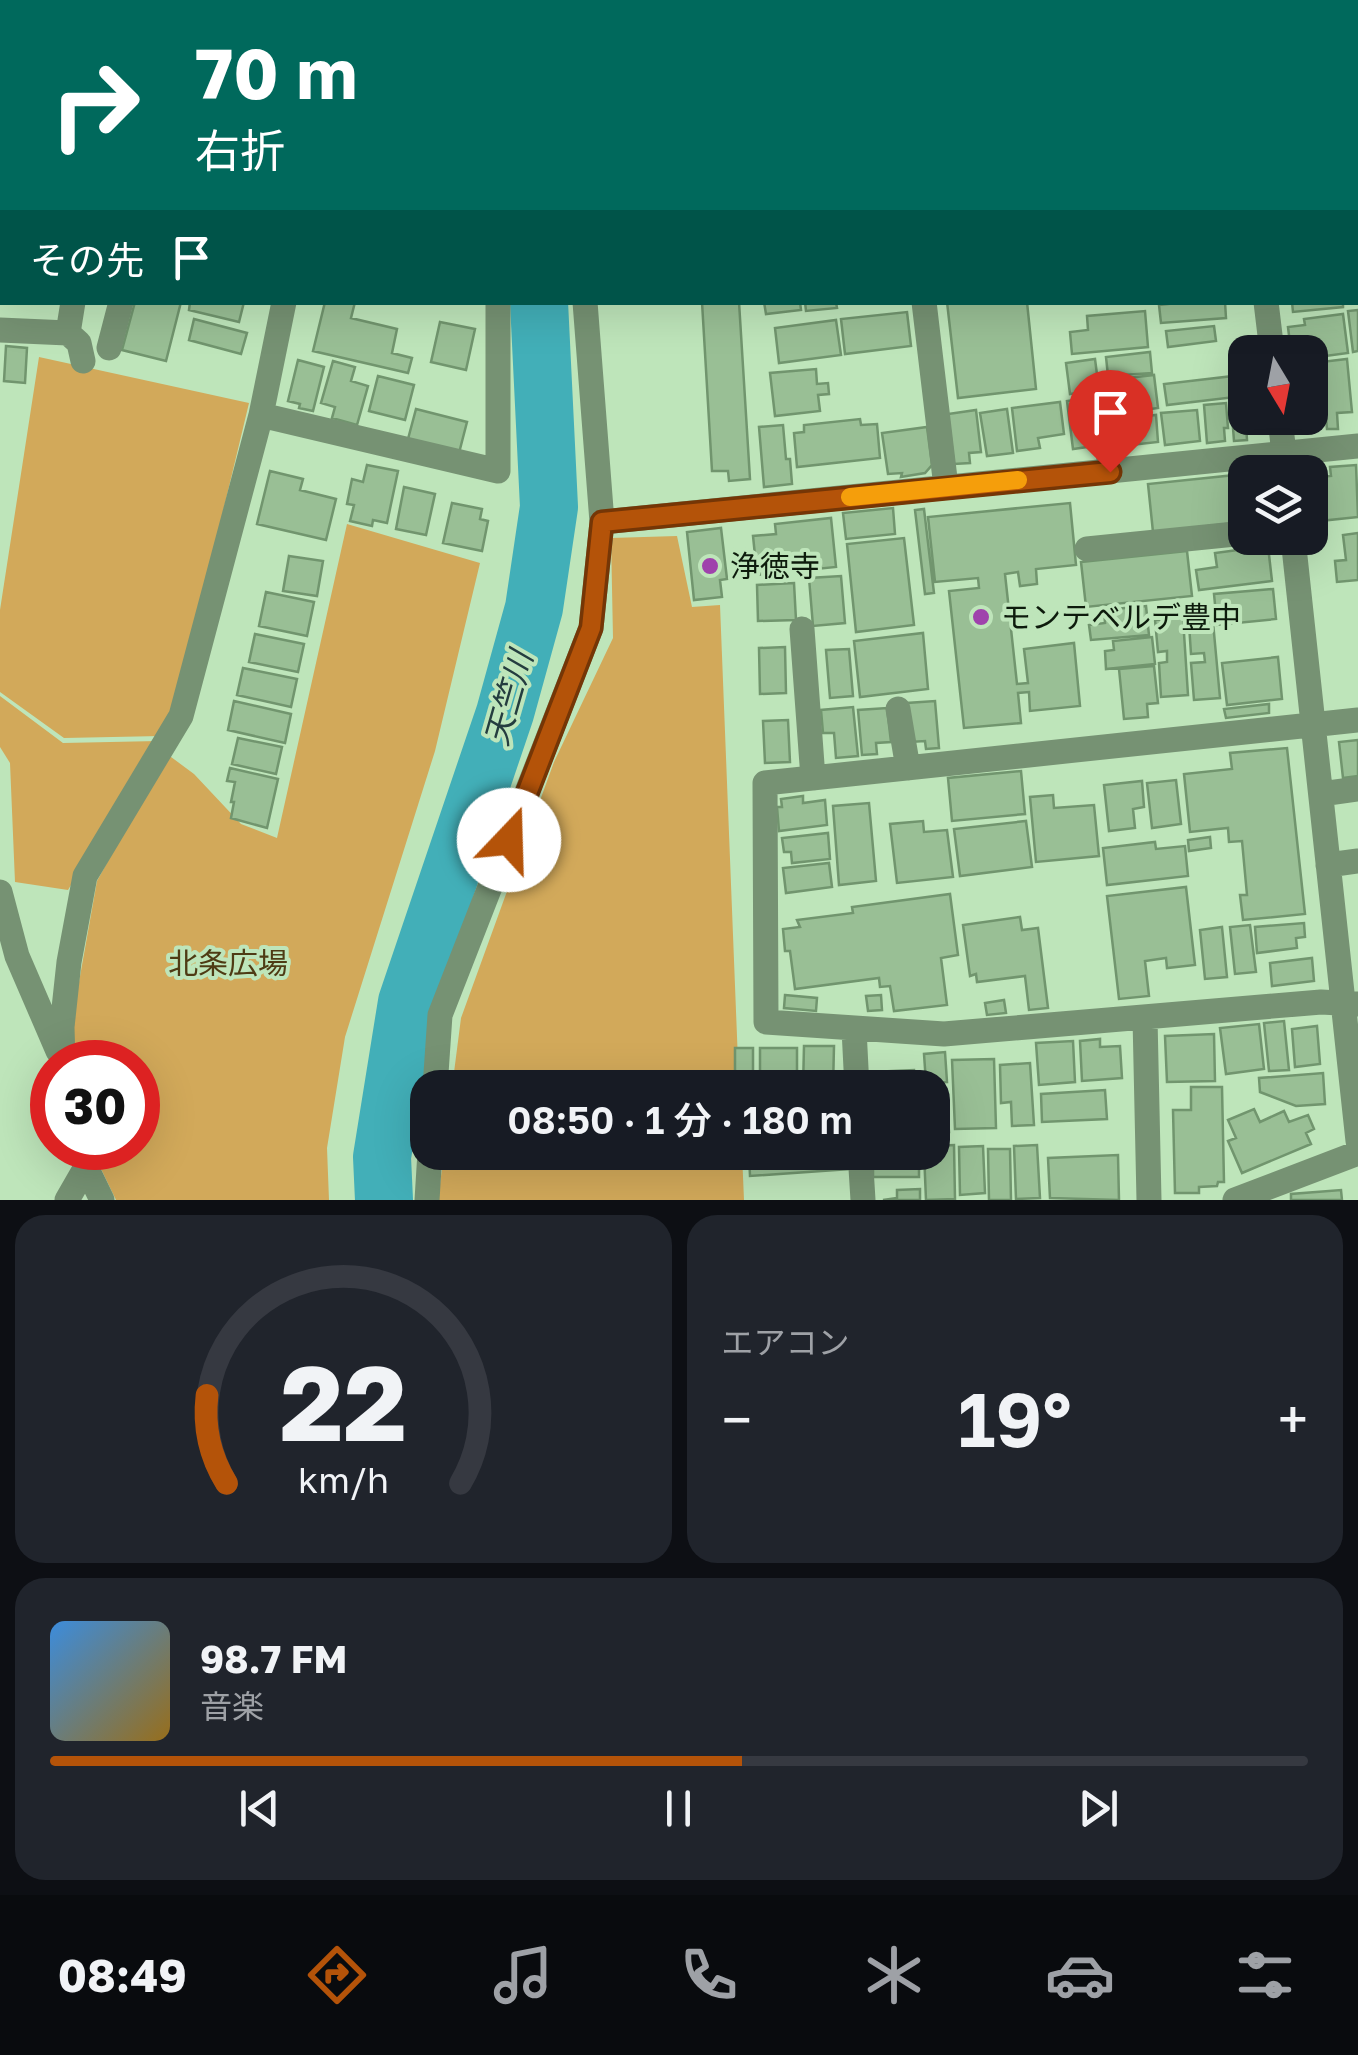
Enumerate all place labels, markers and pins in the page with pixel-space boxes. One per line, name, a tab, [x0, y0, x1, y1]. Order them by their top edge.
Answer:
pin	[1068, 370, 1153, 473]
place label: 浄徳寺	[730, 548, 820, 584]
marker: 浄徳寺	[699, 555, 721, 577]
place label: モンテベルデ豊中	[1001, 599, 1241, 635]
marker: モンテベルデ豊中	[970, 606, 992, 628]

